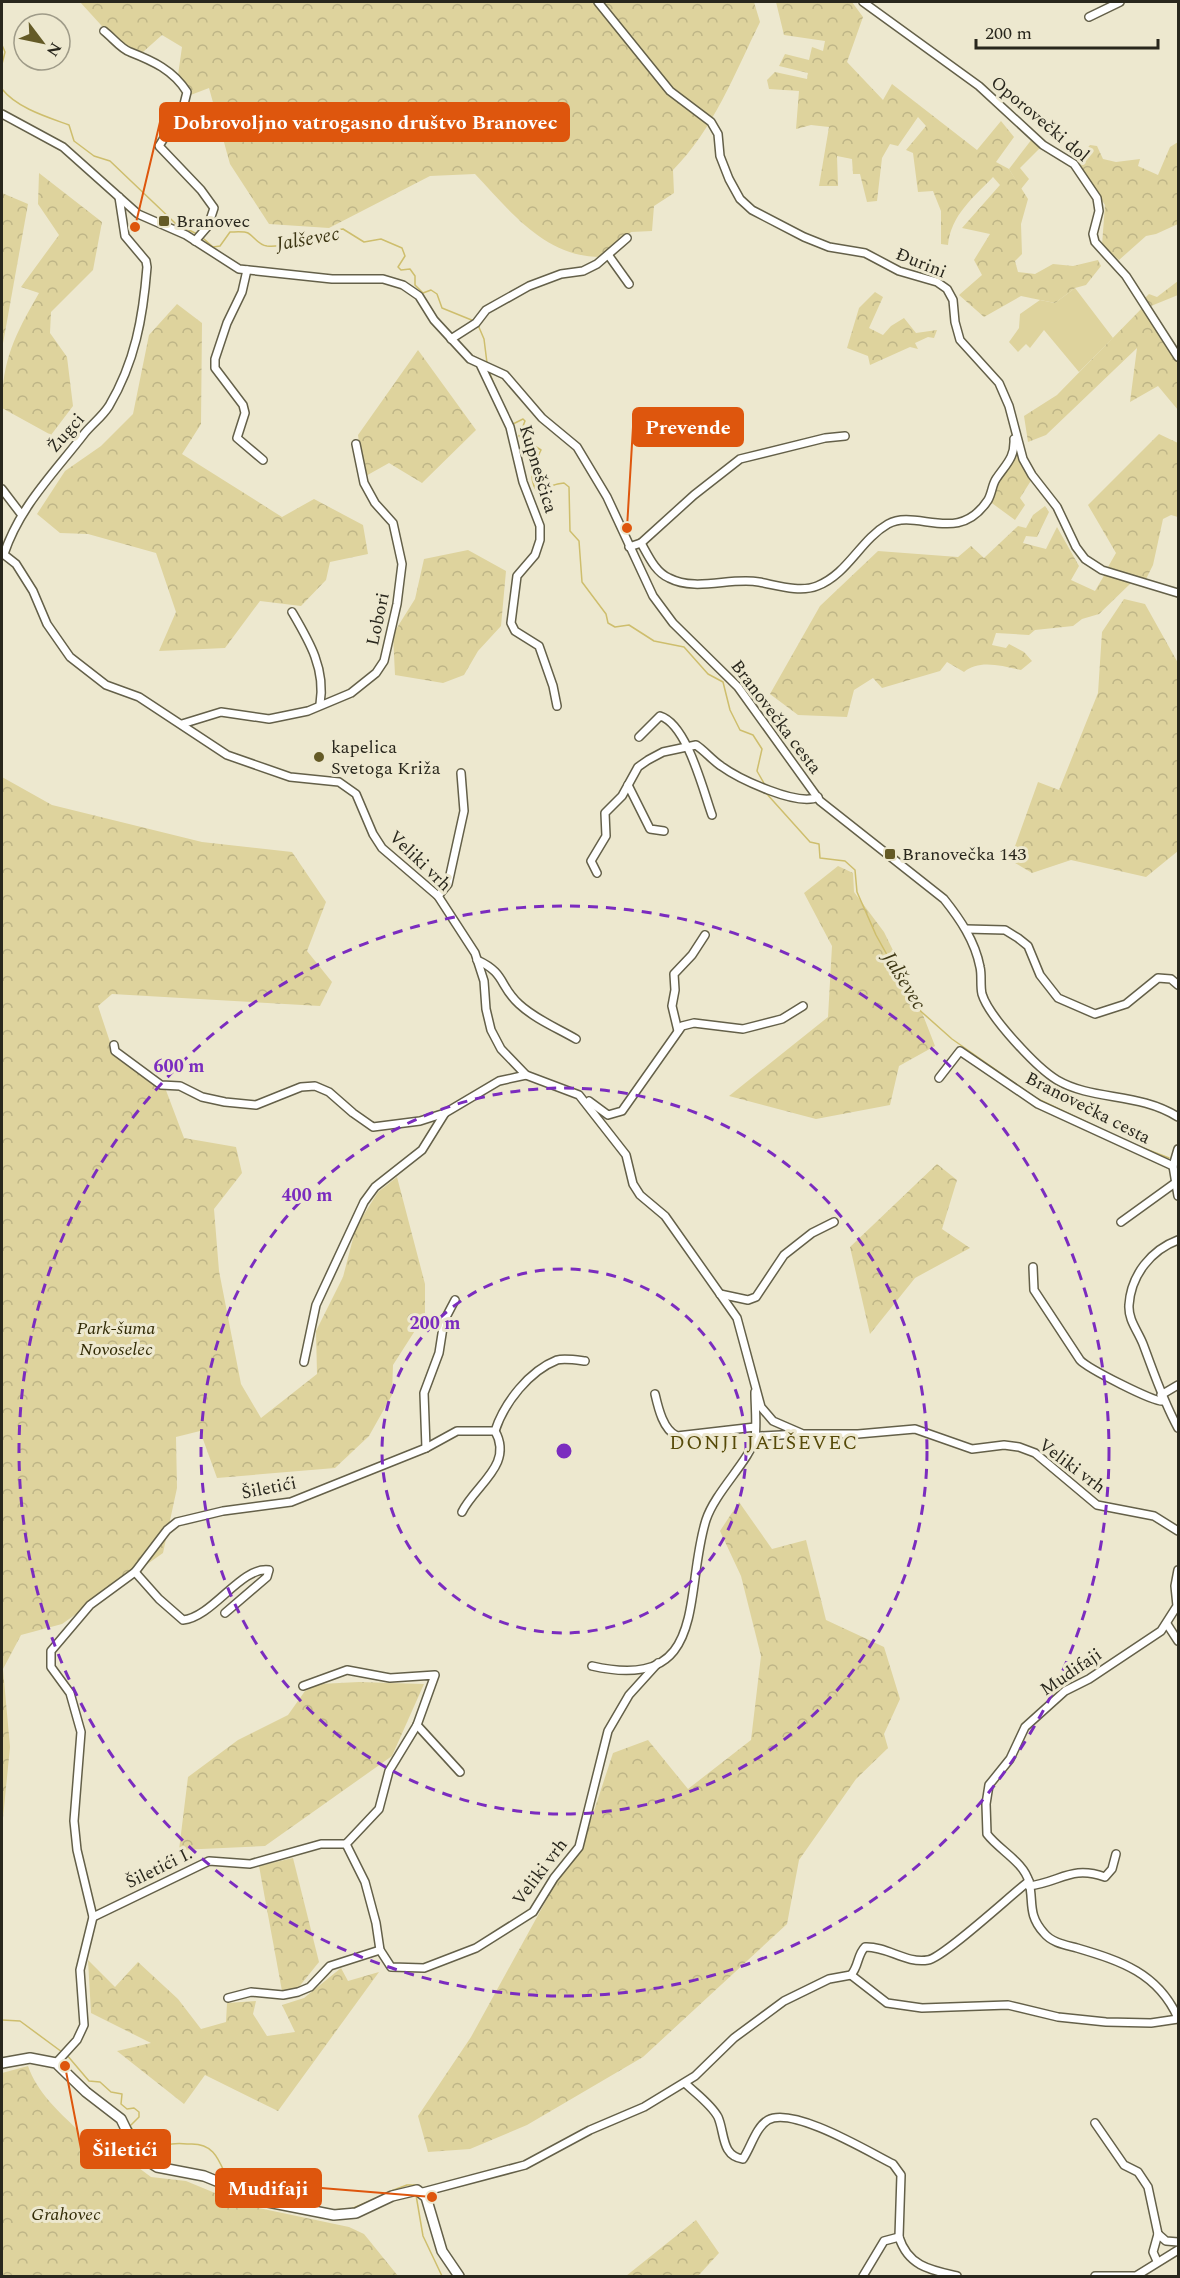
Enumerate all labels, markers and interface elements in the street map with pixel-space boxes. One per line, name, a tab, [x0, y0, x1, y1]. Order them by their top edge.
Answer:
north arrow	[12, 12, 72, 72]
scale bar	[976, 12, 1158, 50]
text: 200 m	[985, 20, 1032, 47]
text: N	[40, 38, 68, 61]
street label: Oporovečki dol	[984, 69, 1096, 169]
callout: Dobrovoljno vatrogasno društvo Branovec	[160, 103, 569, 141]
text: Dobrovoljno vatrogasno društvo Branovec	[173, 108, 557, 138]
place label: Branovec	[176, 208, 250, 235]
marker: Branovec	[157, 214, 171, 228]
water label: Jalševec	[272, 219, 343, 260]
street label: Đurini	[891, 241, 951, 285]
street label: Žugci	[41, 407, 91, 459]
callout: Prevende	[633, 408, 743, 446]
text: Prevende	[645, 413, 731, 443]
street label: Kupneščica	[512, 421, 564, 517]
street label: Lobori	[359, 590, 397, 648]
street label: Branovečka cesta	[724, 654, 828, 780]
place label: kapelica Svetoga Križa	[331, 734, 441, 782]
marker: kapelica Svetoga Križa	[312, 750, 326, 764]
street label: Veliki vrh	[383, 824, 457, 898]
place label: Branovečka 143	[902, 841, 1026, 868]
marker: Branovečka 143	[883, 847, 897, 861]
water label: Jalševec	[873, 944, 934, 1016]
text: 600 m	[153, 1053, 205, 1080]
street label: Branovečka cesta	[1021, 1065, 1155, 1151]
text: 400 m	[281, 1182, 333, 1209]
text: 200 m	[409, 1310, 461, 1337]
park label: Park-šuma Novoselec	[77, 1315, 155, 1363]
district label: DONJI JALŠEVEC	[669, 1428, 859, 1458]
street label: Veliki vrh	[1033, 1432, 1111, 1500]
centre of rings	[554, 1441, 574, 1461]
street label: Šiletići	[239, 1469, 299, 1507]
street label: Mudifaji	[1035, 1641, 1107, 1703]
street label: Veliki vrh	[506, 1833, 574, 1911]
street label: Šiletići I.	[121, 1840, 197, 1896]
callout: Šiletići	[81, 2130, 170, 2168]
text: Šiletići	[92, 2135, 158, 2165]
callout: Mudifaji	[216, 2169, 321, 2207]
text: Mudifaji	[228, 2174, 309, 2204]
park label: Grahovec	[31, 2201, 101, 2228]

